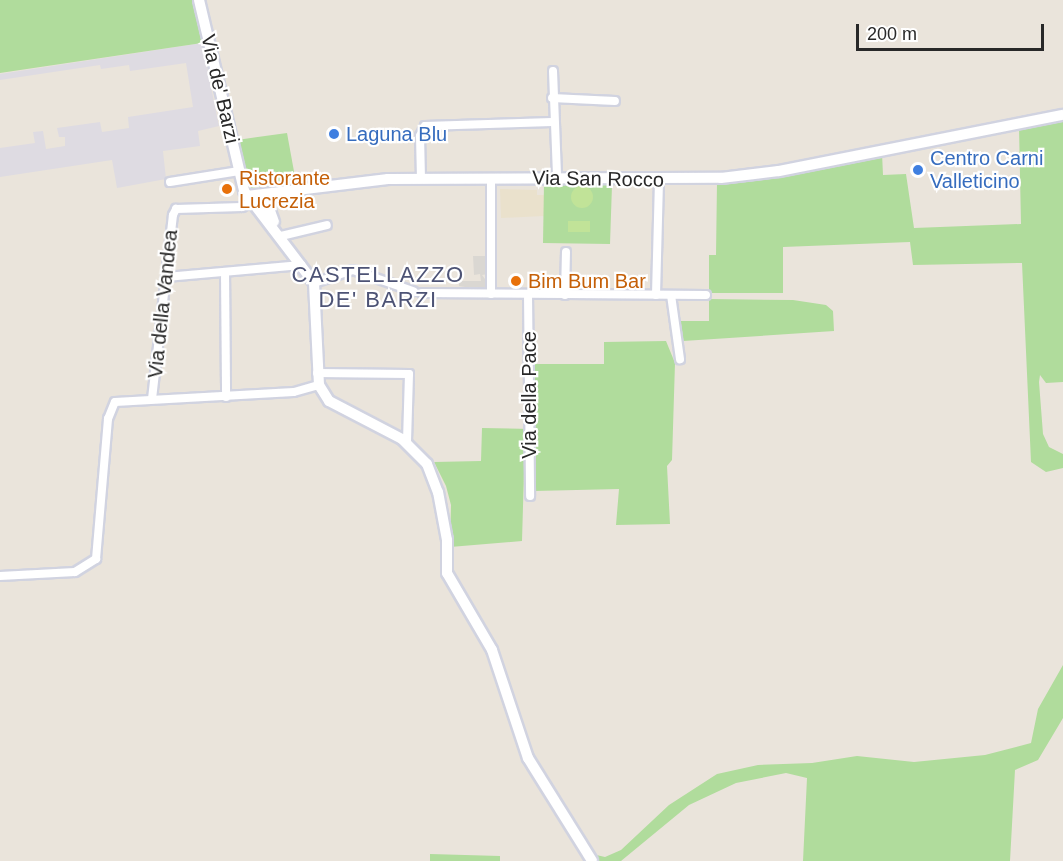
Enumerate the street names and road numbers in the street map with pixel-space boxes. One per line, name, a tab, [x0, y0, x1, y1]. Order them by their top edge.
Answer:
street label: Via de' Barzi	[196, 32, 244, 146]
street label: Via San Rocco	[532, 166, 664, 192]
street label: Via della Vandea	[143, 228, 183, 380]
street label: Via della Pace	[517, 331, 541, 459]

